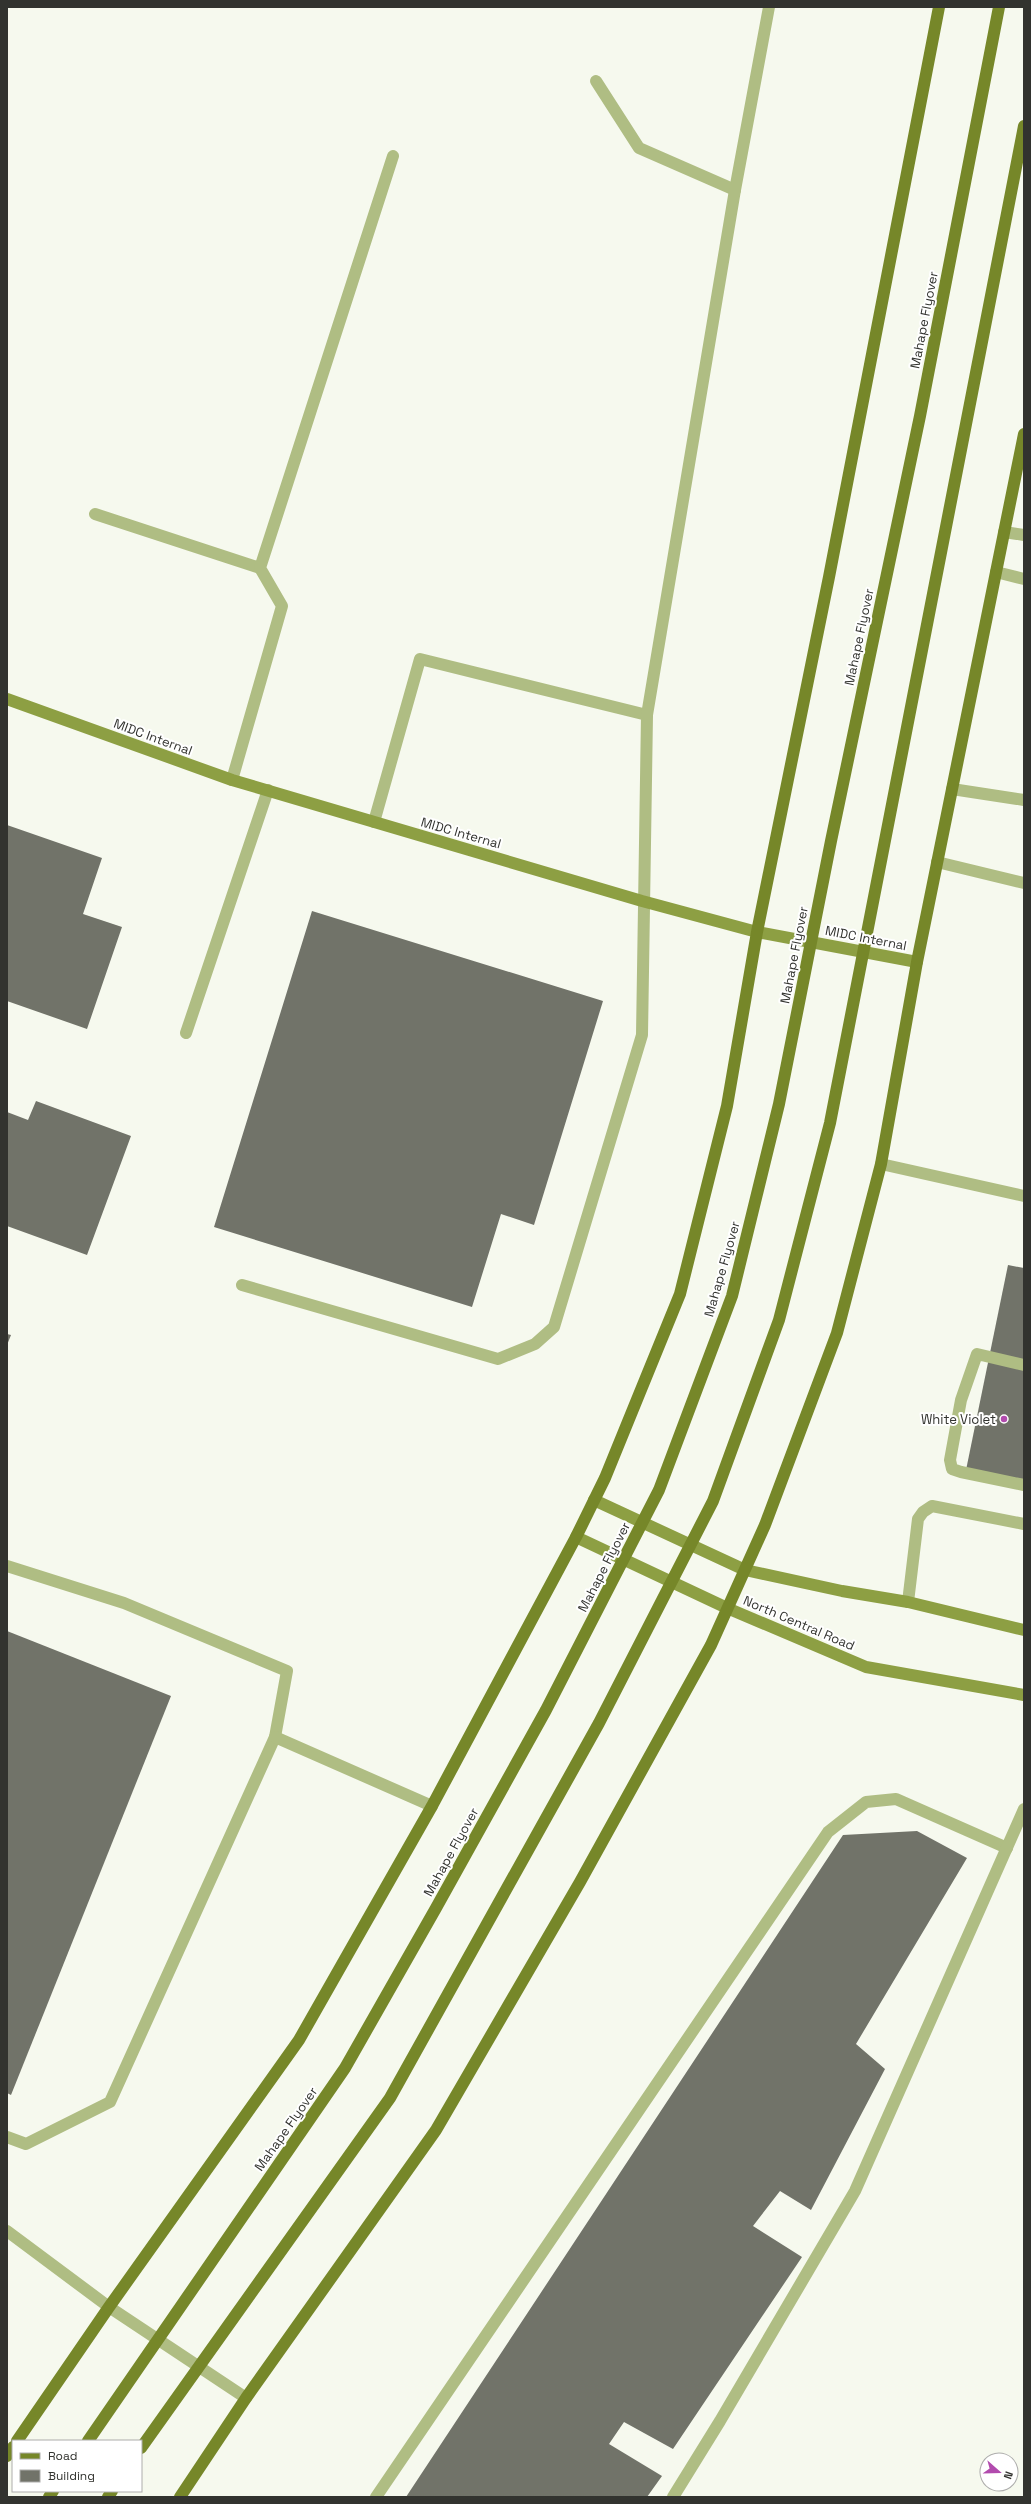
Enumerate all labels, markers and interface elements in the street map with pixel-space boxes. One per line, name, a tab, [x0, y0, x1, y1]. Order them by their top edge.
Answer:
street label: Mahape Flyover	[906, 270, 942, 370]
street label: Mahape Flyover	[840, 587, 878, 687]
street label: MIDC Internal	[111, 715, 195, 759]
street label: MIDC Internal	[419, 813, 503, 853]
street label: Mahape Flyover	[776, 905, 812, 1005]
street label: MIDC Internal	[824, 922, 908, 954]
street label: Mahape Flyover	[700, 1219, 744, 1319]
place label: White Violet	[921, 1411, 996, 1428]
marker: White Violet	[999, 1414, 1009, 1424]
street label: Mahape Flyover	[574, 1519, 634, 1615]
street label: North Central Road	[741, 1592, 857, 1654]
street label: Mahape Flyover	[420, 1805, 482, 1899]
street label: Mahape Flyover	[251, 2084, 321, 2174]
legend	[12, 2440, 142, 2492]
text: Road	[48, 2448, 77, 2464]
north arrow	[979, 2452, 1019, 2492]
text: Building	[48, 2468, 95, 2484]
text: N	[1001, 2470, 1016, 2481]

